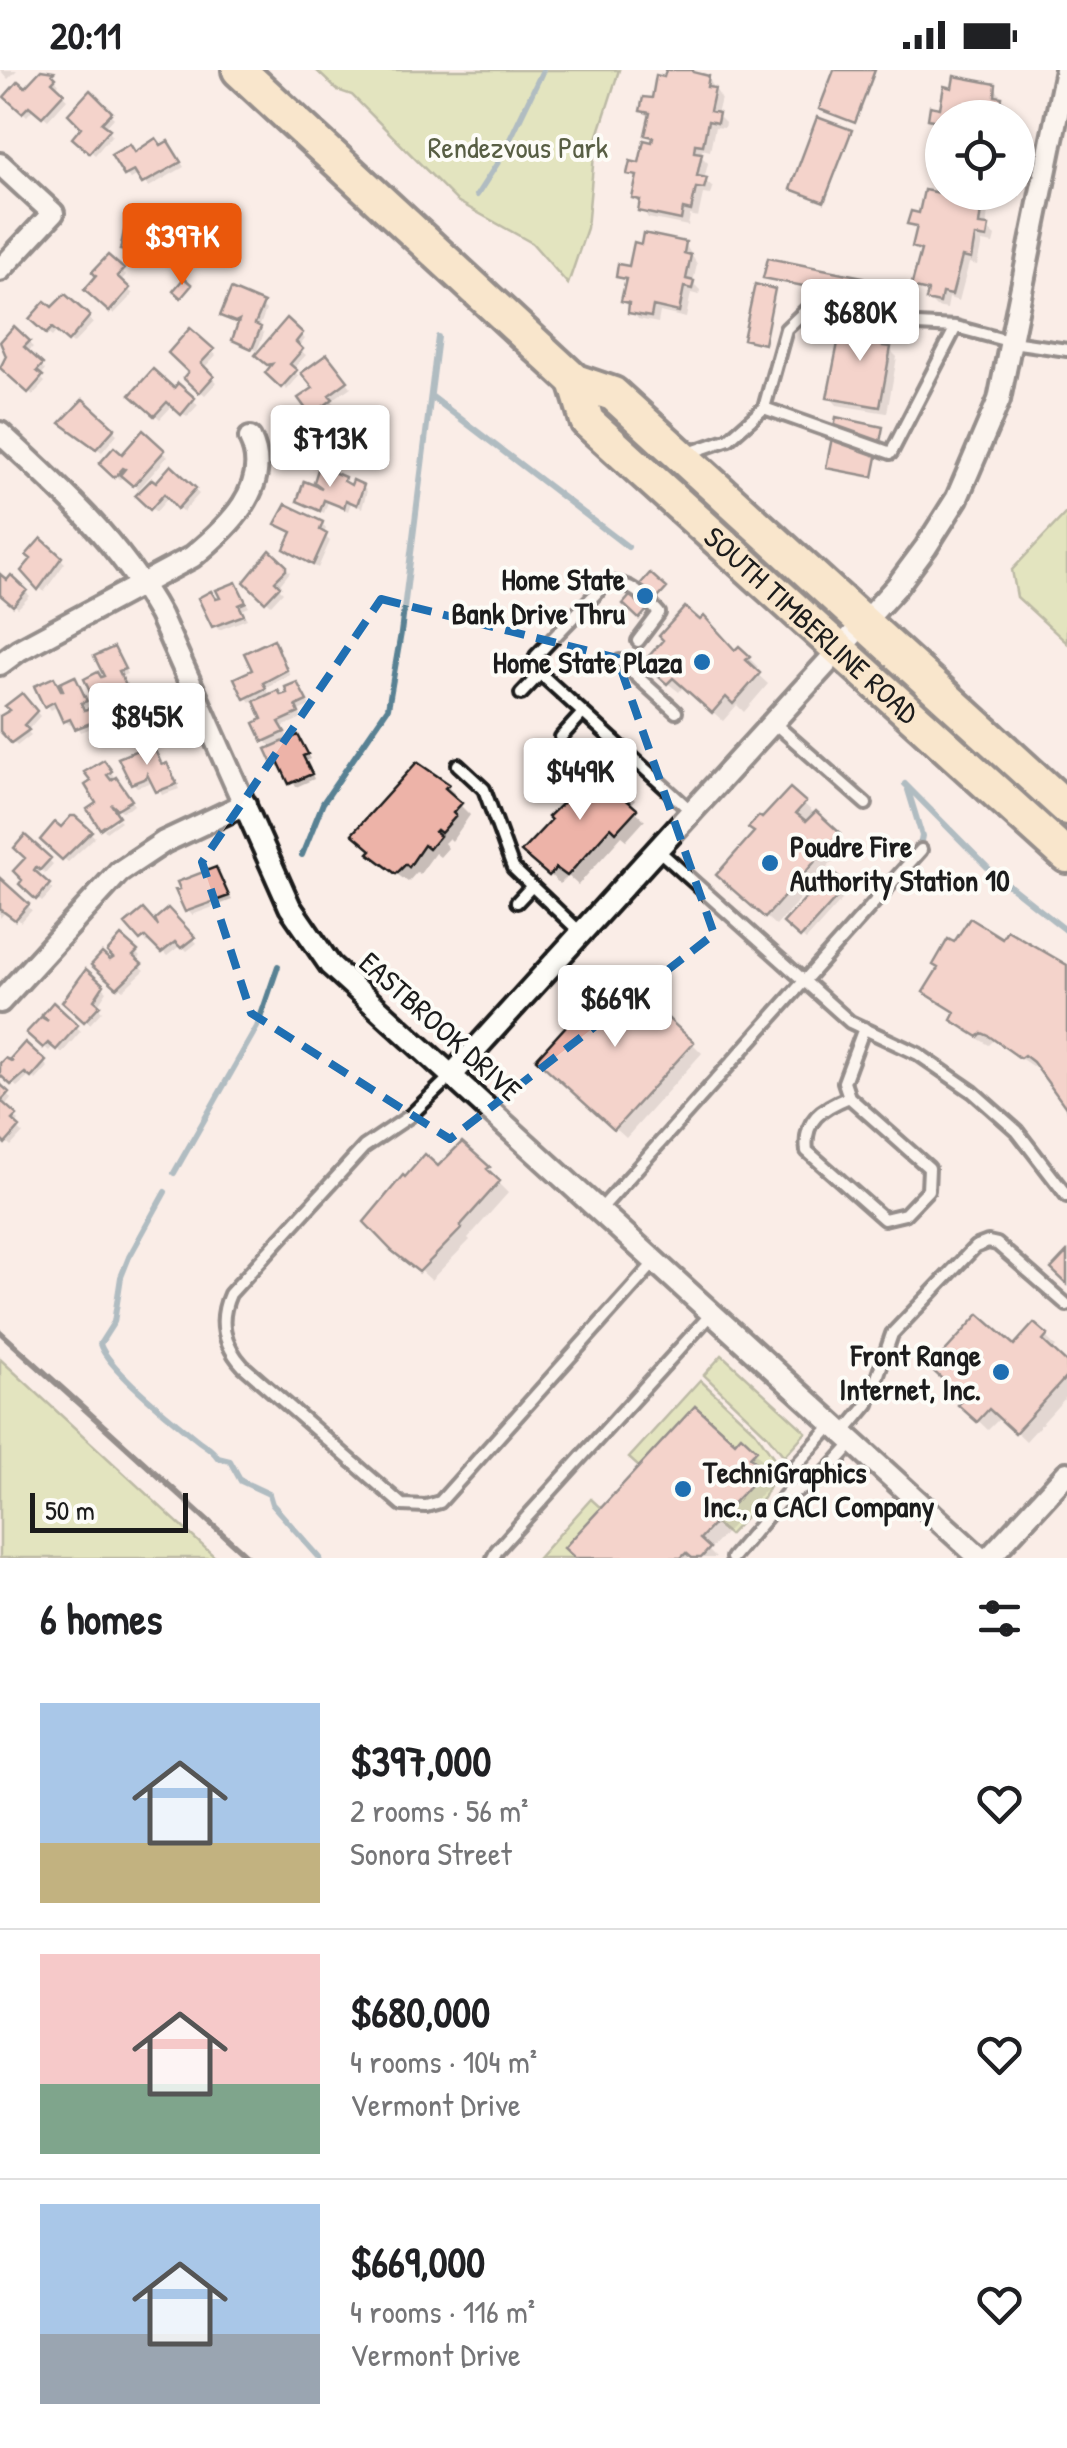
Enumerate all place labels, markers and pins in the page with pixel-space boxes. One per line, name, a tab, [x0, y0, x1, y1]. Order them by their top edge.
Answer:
pin: $397K	[112, 203, 252, 288]
pin: $680K	[790, 279, 930, 364]
pin: $713K	[260, 405, 400, 490]
place label: Home State Bank Drive Thru	[452, 559, 625, 633]
marker: Home State Bank Drive Thru	[634, 585, 656, 607]
place label: Home State Plaza	[493, 642, 682, 682]
marker: Home State Plaza	[691, 651, 713, 673]
pin: $845K	[77, 683, 217, 768]
pin: $449K	[510, 738, 650, 823]
place label: Poudre Fire Authority Station 10	[790, 826, 1010, 901]
marker: Poudre Fire Authority Station 10	[759, 852, 781, 874]
pin: $669K	[545, 965, 685, 1050]
place label: Front Range Internet, Inc.	[839, 1335, 981, 1409]
marker: Front Range Internet, Inc.	[990, 1361, 1012, 1383]
place label: TechniGraphics Inc., a CACI Company	[702, 1452, 935, 1527]
marker: TechniGraphics Inc., a CACI Company	[672, 1478, 694, 1500]

